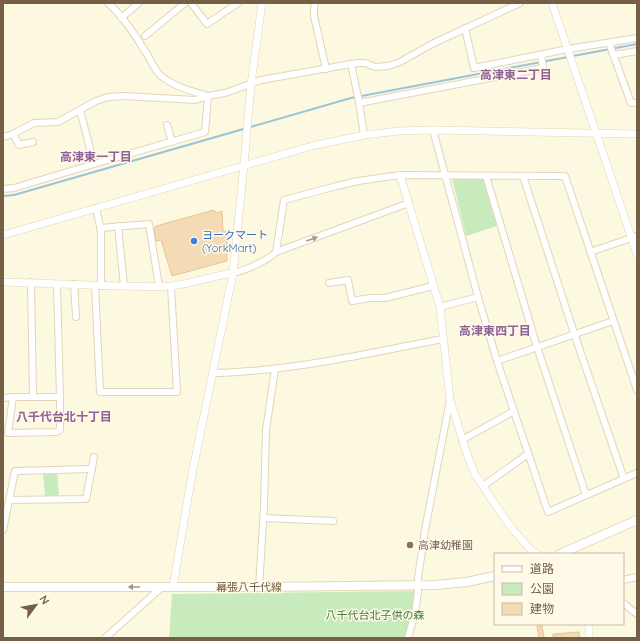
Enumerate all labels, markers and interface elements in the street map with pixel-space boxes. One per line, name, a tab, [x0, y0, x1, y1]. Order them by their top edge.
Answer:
district label: 高津東二丁目	[480, 67, 552, 82]
district label: 高津東一丁目	[60, 149, 132, 164]
place label: ヨークマート (YorkMart)	[202, 228, 268, 255]
one-way arrow	[307, 235, 319, 241]
marker: ヨークマート (YorkMart)	[189, 236, 199, 246]
district label: 高津東四丁目	[459, 323, 531, 338]
district label: 八千代台北十丁目	[16, 409, 112, 424]
place label: 高津幼稚園	[418, 538, 473, 552]
marker: 高津幼稚園	[405, 540, 415, 550]
legend	[494, 553, 624, 625]
text: 道路	[530, 561, 554, 576]
street label: 幕張八千代線	[216, 580, 282, 594]
text: 公園	[530, 581, 554, 596]
one-way arrow	[127, 584, 140, 590]
north arrow	[16, 585, 56, 625]
text: N	[36, 593, 53, 607]
text: 建物	[530, 601, 554, 616]
park label: 八千代台北子供の森	[326, 608, 425, 622]

